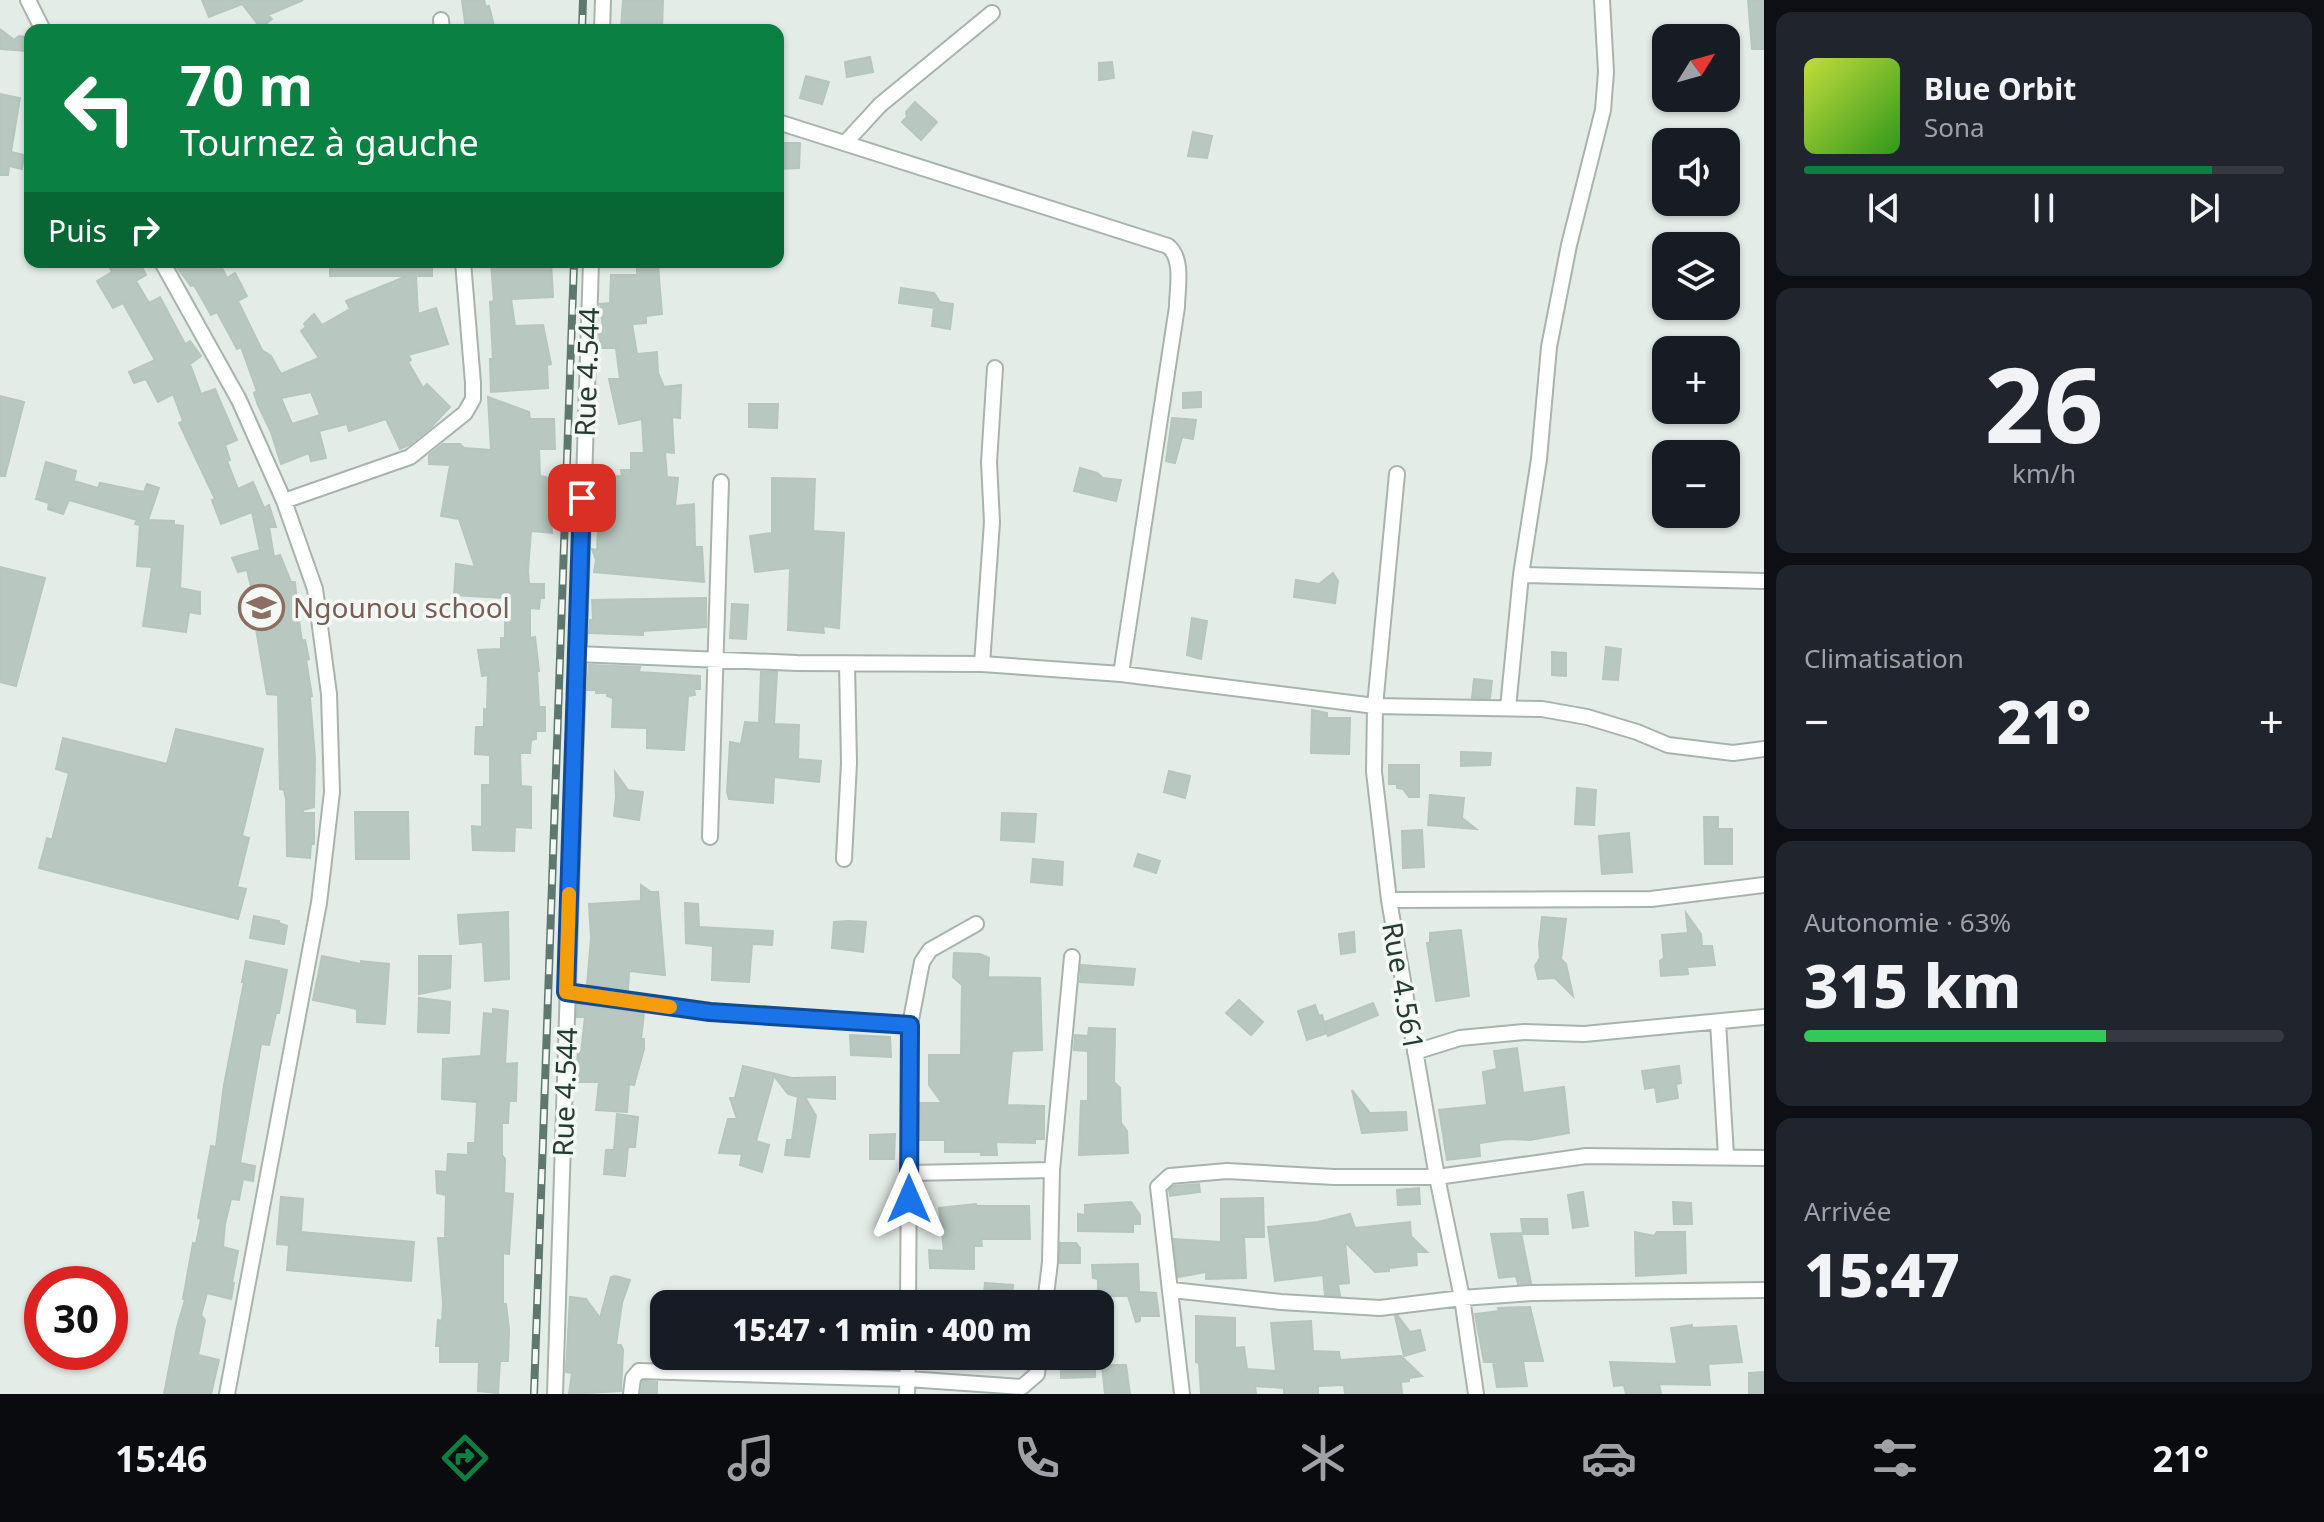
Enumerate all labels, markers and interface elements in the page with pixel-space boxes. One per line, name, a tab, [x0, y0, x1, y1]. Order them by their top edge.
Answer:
north arrow	[1652, 24, 1740, 112]
map controls	[1652, 24, 1740, 528]
text: 70 m	[180, 46, 313, 122]
icon: left	[48, 56, 152, 160]
text: Blue Orbit	[1924, 68, 2076, 109]
text: Sona	[1924, 109, 1985, 145]
text: Tournez à gauche	[180, 118, 479, 167]
button: sound	[1652, 128, 1740, 216]
icon: previous	[1862, 186, 1906, 230]
icon: pause	[2022, 186, 2066, 230]
icon: next	[2182, 186, 2226, 230]
icon: right	[123, 208, 167, 252]
text: Puis	[48, 210, 107, 251]
button: layers	[1652, 232, 1740, 320]
street label: Rue 4.544	[565, 307, 607, 437]
text: 26	[1985, 332, 2103, 473]
button: +	[1652, 336, 1740, 424]
button: −	[1652, 440, 1740, 528]
text: km/h	[2012, 455, 2076, 491]
pin	[548, 464, 616, 532]
icon: arrive	[560, 476, 604, 520]
school or university icon: Ngounou school	[238, 583, 286, 631]
place label: Ngounou school	[293, 588, 510, 626]
text: Climatisation	[1804, 640, 1964, 676]
text: 21°	[1997, 680, 2091, 762]
text: −	[1804, 691, 1829, 751]
text: +	[2259, 691, 2284, 751]
text: Autonomie · 63%	[1804, 904, 2011, 940]
street label: Rue 4.561	[1374, 919, 1434, 1053]
text: 315 km	[1804, 944, 2021, 1026]
street label: Rue 4.544	[543, 1027, 585, 1157]
position arrow	[867, 1157, 951, 1241]
text: Arrivée	[1804, 1193, 1891, 1229]
text: 15:47	[1804, 1233, 1960, 1315]
speed limit sign: 30	[24, 1266, 128, 1370]
text: 15:47 · 1 min · 400 m	[732, 1309, 1032, 1350]
icon: directions	[437, 1430, 493, 1486]
icon: music	[723, 1430, 779, 1486]
icon: phone	[1009, 1430, 1065, 1486]
icon: climate	[1295, 1430, 1351, 1486]
icon: car	[1581, 1430, 1637, 1486]
icon: filters	[1867, 1430, 1923, 1486]
text: 15:46	[115, 1434, 207, 1483]
text: 21°	[2153, 1434, 2209, 1483]

